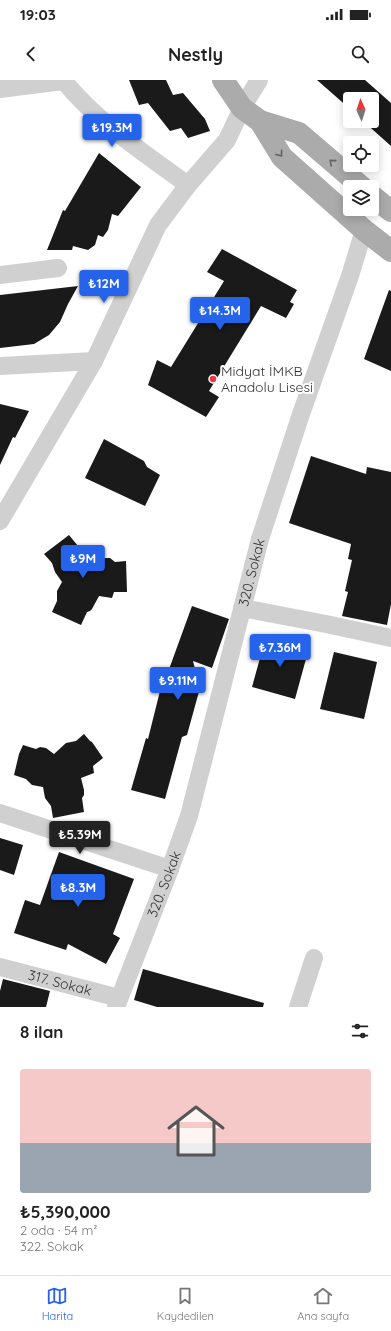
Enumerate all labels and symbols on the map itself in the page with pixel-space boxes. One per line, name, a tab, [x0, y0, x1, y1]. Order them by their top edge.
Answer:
north arrow	[343, 92, 379, 128]
pin: ₺19.3M	[79, 114, 145, 148]
one-way arrow	[275, 150, 283, 157]
one-way arrow	[330, 159, 337, 166]
pin: ₺12M	[80, 270, 128, 304]
pin: ₺14.3M	[187, 297, 253, 331]
place label: Midyat İMKB Anadolu Lisesi	[221, 362, 313, 396]
marker: Midyat İMKB Anadolu Lisesi	[208, 374, 218, 384]
street label: 320. Sokak	[234, 536, 269, 608]
pin: ₺9M	[64, 545, 102, 579]
pin: ₺7.36M	[247, 634, 313, 668]
pin: ₺9.11M	[145, 667, 211, 701]
pin: ₺5.39M	[47, 821, 113, 855]
street label: 320. Sokak	[143, 848, 185, 920]
pin: ₺8.3M	[50, 874, 106, 908]
street label: 317. Sokak	[26, 966, 94, 1000]

